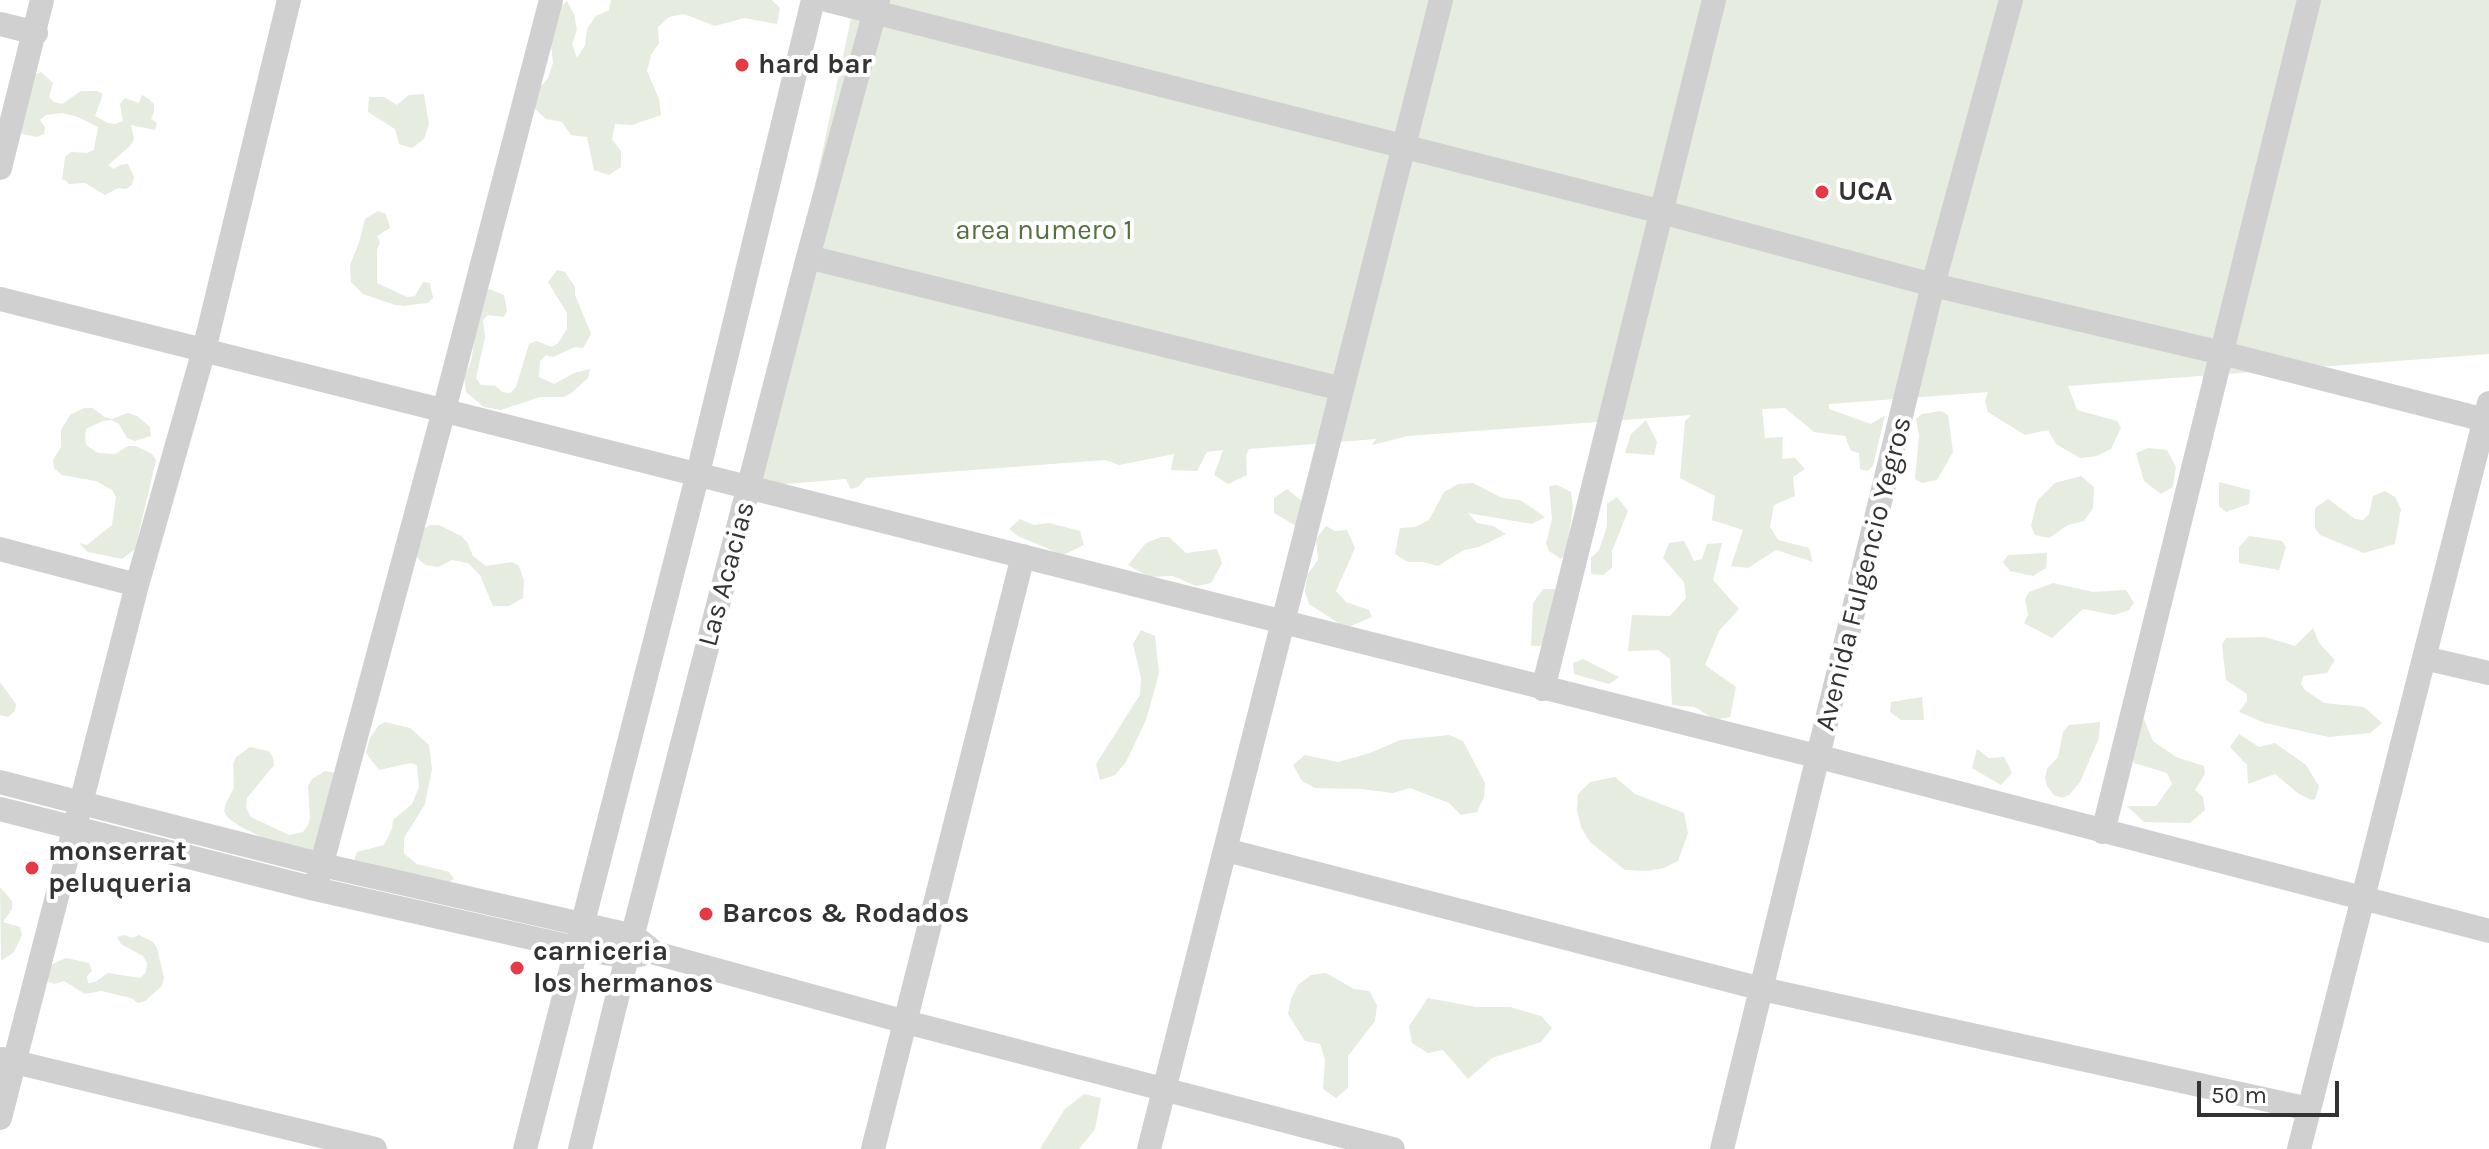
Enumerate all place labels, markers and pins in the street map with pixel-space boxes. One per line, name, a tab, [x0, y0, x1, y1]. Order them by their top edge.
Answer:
place label: hard bar	[758, 48, 872, 82]
marker: hard bar	[733, 56, 751, 74]
place label: UCA	[1838, 175, 1893, 209]
marker: UCA	[1813, 183, 1831, 201]
place label: monserrat peluqueria	[48, 835, 192, 901]
marker: monserrat peluqueria	[23, 859, 41, 877]
place label: Barcos & Rodados	[722, 897, 969, 931]
marker: Barcos & Rodados	[697, 905, 715, 923]
place label: carniceria los hermanos	[533, 935, 714, 1001]
marker: carniceria los hermanos	[508, 959, 526, 977]

